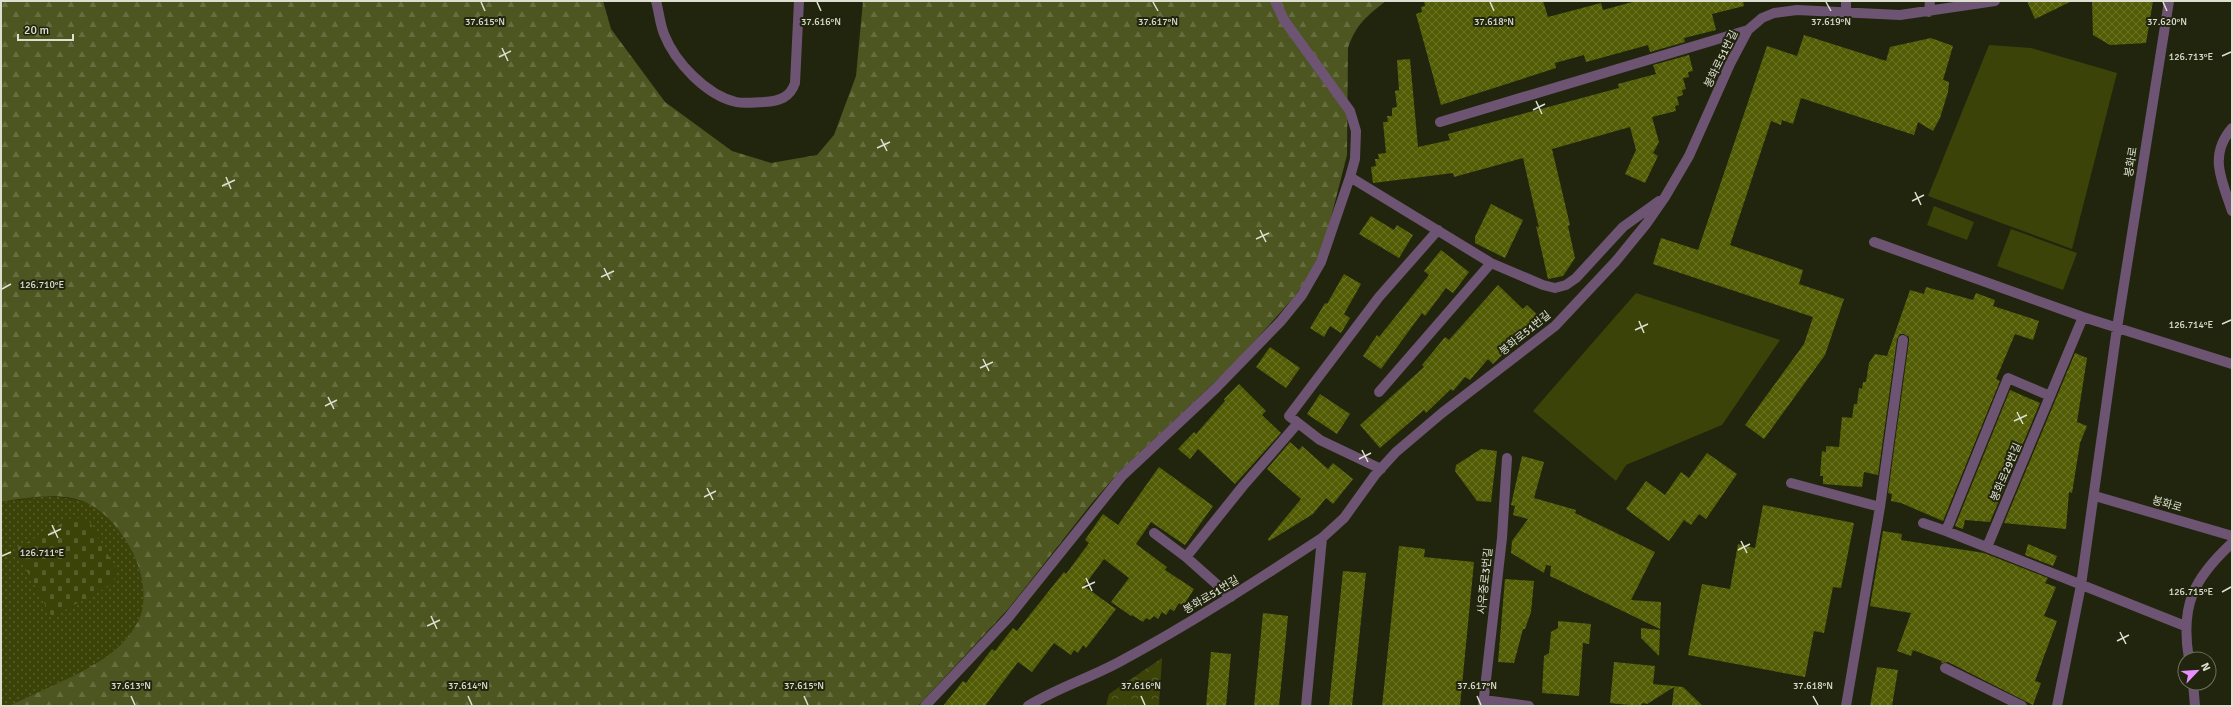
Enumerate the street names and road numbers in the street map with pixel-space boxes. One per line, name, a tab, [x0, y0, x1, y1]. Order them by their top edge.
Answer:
street label: 봉화로51번길	[1701, 28, 1741, 90]
street label: 봉화로	[2122, 146, 2140, 178]
street label: 봉화로51번길	[1497, 308, 1553, 358]
street label: 봉화로29번길	[1988, 441, 2024, 503]
street label: 봉화로	[2151, 494, 2183, 514]
street label: 사우중로3번길	[1475, 547, 1495, 615]
street label: 봉화로51번길	[1181, 573, 1241, 617]

